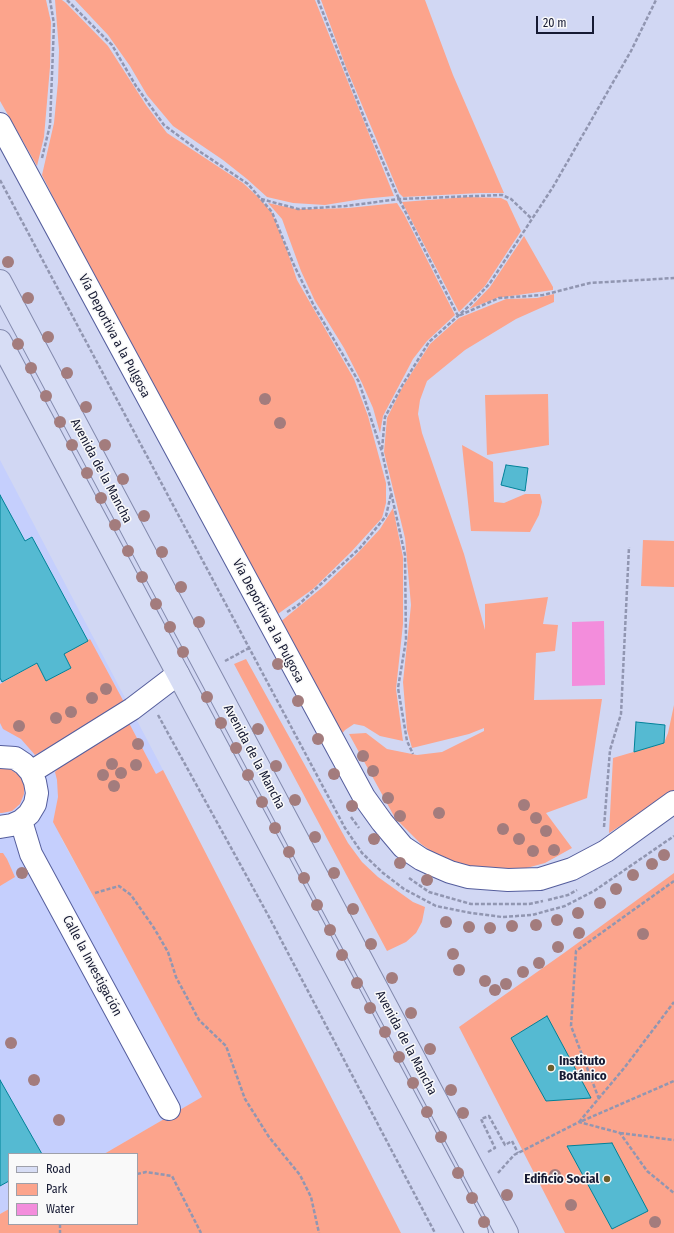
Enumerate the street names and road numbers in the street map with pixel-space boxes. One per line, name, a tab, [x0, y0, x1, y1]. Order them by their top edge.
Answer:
street label: Vía Deportiva a la Pulgosa	[75, 272, 153, 400]
street label: Avenida de la Mancha	[67, 416, 135, 526]
street label: Vía Deportiva a la Pulgosa	[229, 557, 307, 685]
street label: Avenida de la Mancha	[220, 702, 288, 812]
street label: Calle la Investigación	[59, 913, 125, 1019]
street label: Avenida de la Mancha	[372, 988, 440, 1098]

